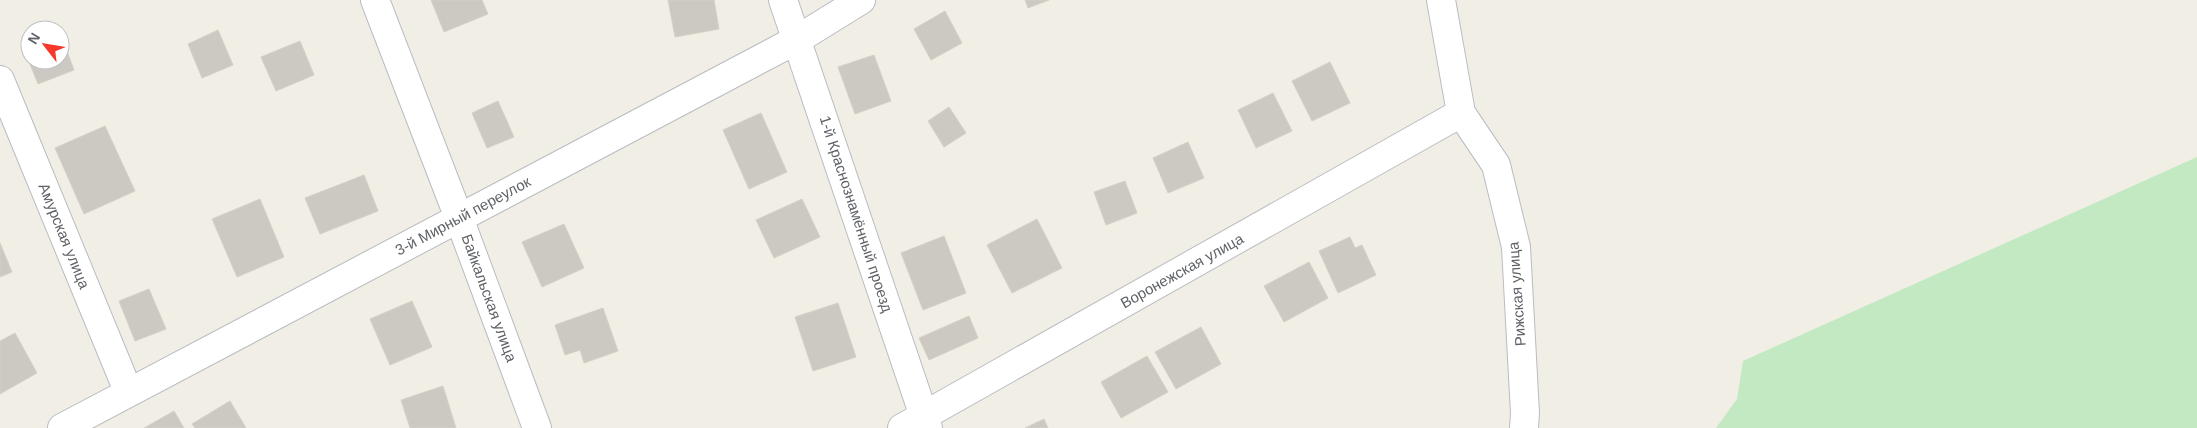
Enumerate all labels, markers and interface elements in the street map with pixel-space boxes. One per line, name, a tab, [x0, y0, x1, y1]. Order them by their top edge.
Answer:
north arrow	[20, 20, 70, 70]
text: N	[24, 30, 43, 47]
street label: 1-й Краснознамённый проезд	[817, 114, 896, 314]
street label: 3-й Мирный переулок	[392, 172, 534, 258]
street label: Амурская улица	[36, 181, 94, 292]
street label: Воронежская улица	[1117, 229, 1247, 311]
street label: Байкальская улица	[458, 232, 521, 365]
street label: Рижская улица	[1504, 241, 1529, 347]

